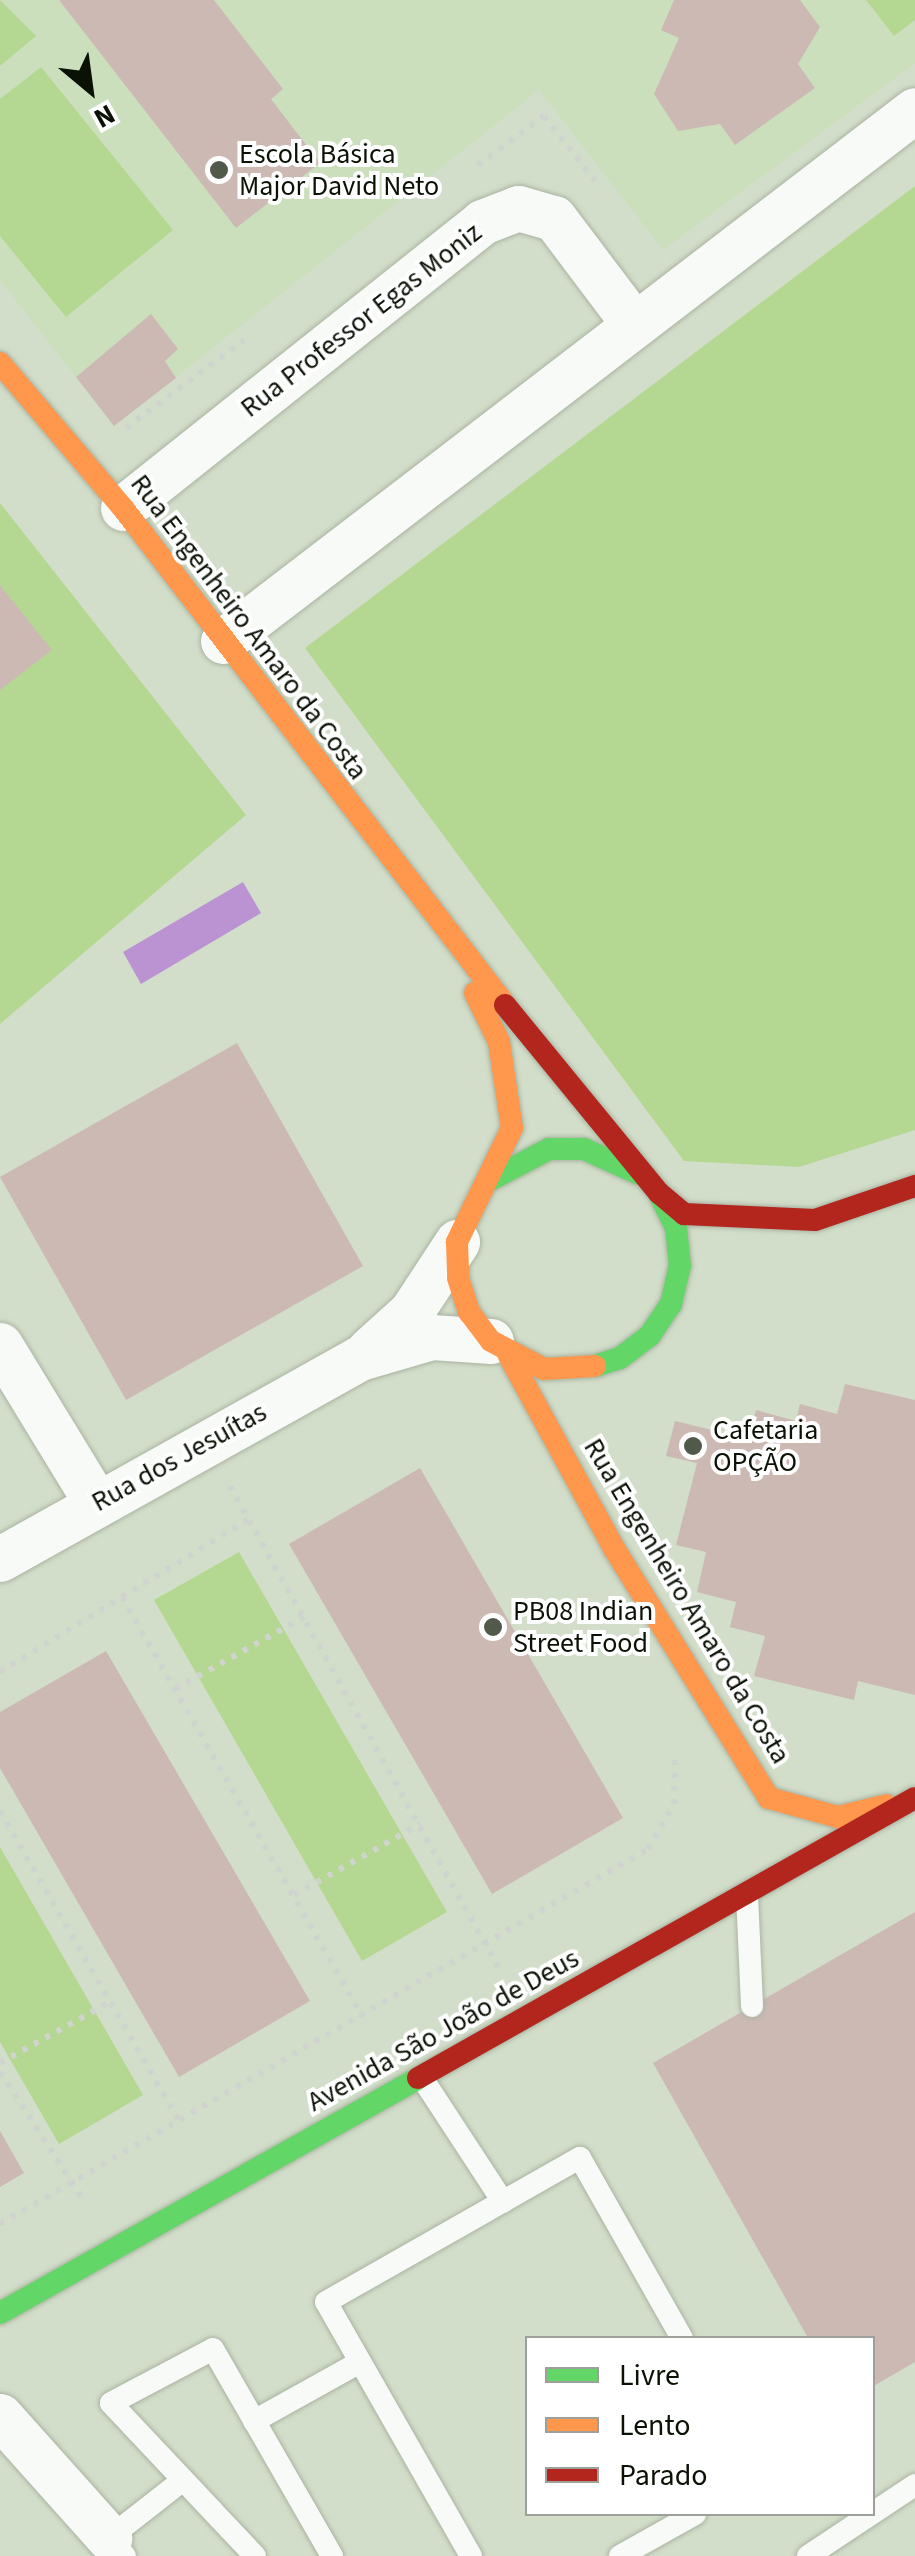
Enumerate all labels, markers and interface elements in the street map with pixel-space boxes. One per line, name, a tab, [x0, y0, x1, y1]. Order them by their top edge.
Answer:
north arrow	[40, 40, 140, 140]
text: N	[87, 94, 122, 138]
place label: Escola Básica Major David Neto	[239, 137, 439, 203]
marker: Escola Básica Major David Neto	[208, 159, 230, 181]
street label: Rua Professor Egas Moniz	[234, 215, 488, 425]
street label: Rua Engenheiro Amaro da Costa	[123, 468, 375, 786]
street label: Rua dos Jesuítas	[86, 1395, 272, 1519]
place label: Cafetaria OPÇÃO	[713, 1413, 818, 1479]
street label: Rua Engenheiro Amaro da Costa	[576, 1432, 798, 1770]
marker: Cafetaria OPÇÃO	[682, 1435, 704, 1457]
place label: PB08 Indian Street Food	[513, 1594, 653, 1660]
marker: PB08 Indian Street Food	[482, 1616, 504, 1638]
street label: Avenida São João de Deus	[301, 1941, 585, 2119]
legend	[525, 2336, 875, 2516]
text: Livre	[619, 2354, 680, 2397]
text: Lento	[619, 2404, 691, 2447]
text: Parado	[619, 2454, 708, 2497]

